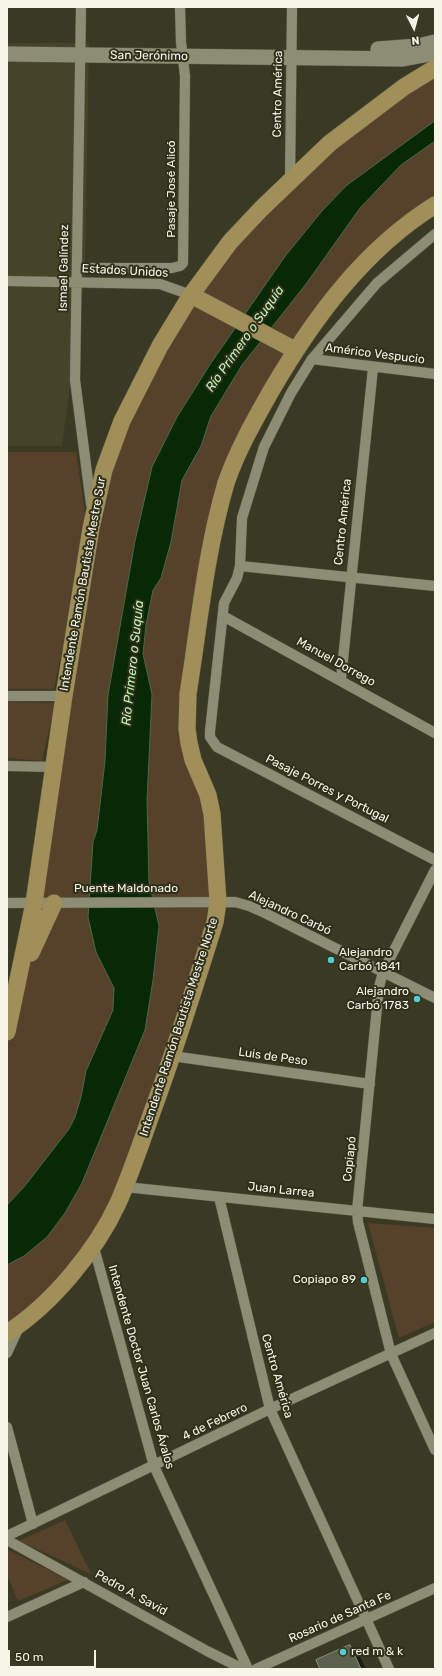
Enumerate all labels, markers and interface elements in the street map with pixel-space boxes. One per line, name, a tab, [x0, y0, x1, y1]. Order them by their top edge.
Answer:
north arrow	[394, 8, 434, 48]
text: N	[411, 34, 420, 47]
street label: San Jerónimo	[110, 48, 188, 64]
street label: Centro América	[270, 50, 286, 138]
street label: Pasaje José Alicó	[165, 140, 179, 238]
street label: Ismael Galíndez	[56, 224, 72, 312]
street label: Estados Unidos	[81, 262, 169, 280]
water label: Río Primero o Suquía	[202, 283, 288, 395]
street label: Américo Vespucio	[324, 341, 426, 367]
street label: Intendente Ramón Bautista Mestre Sur	[57, 476, 109, 692]
street label: Centro América	[331, 478, 355, 566]
water label: Río Primero o Suquía	[119, 599, 147, 727]
street label: Manuel Dorrego	[294, 634, 378, 690]
street label: Pasaje Porres y Portugal	[263, 752, 391, 826]
street label: Puente Maldonado	[74, 882, 178, 896]
street label: Alejandro Carbó	[247, 888, 333, 938]
street label: Intendente Ramón Bautista Mestre Norte	[137, 916, 221, 1138]
place label: Alejandro Carbó 1841	[339, 946, 400, 974]
marker: Alejandro Carbó 1841	[326, 955, 336, 965]
place label: Alejandro Carbó 1783	[347, 985, 409, 1013]
marker: Alejandro Carbó 1783	[412, 994, 422, 1004]
street label: Luis de Peso	[237, 1045, 309, 1069]
street label: Copiapó	[340, 1136, 360, 1182]
street label: Juan Larrea	[247, 1179, 315, 1201]
street label: Intendente Doctor Juan Carlos Ávalos	[105, 1263, 177, 1471]
place label: Copiapo 89	[293, 1273, 356, 1287]
marker: Copiapo 89	[359, 1275, 369, 1285]
street label: Centro América	[258, 1332, 296, 1420]
street label: 4 de Febrero	[180, 1400, 250, 1444]
street label: Pedro A. Savid	[92, 1567, 170, 1619]
street label: Rosario de Santa Fe	[287, 1588, 393, 1646]
scale bar	[10, 1642, 98, 1668]
place label: red m & k	[351, 1645, 403, 1659]
marker: red m & k	[338, 1647, 348, 1657]
text: 50 m	[15, 1650, 43, 1664]

